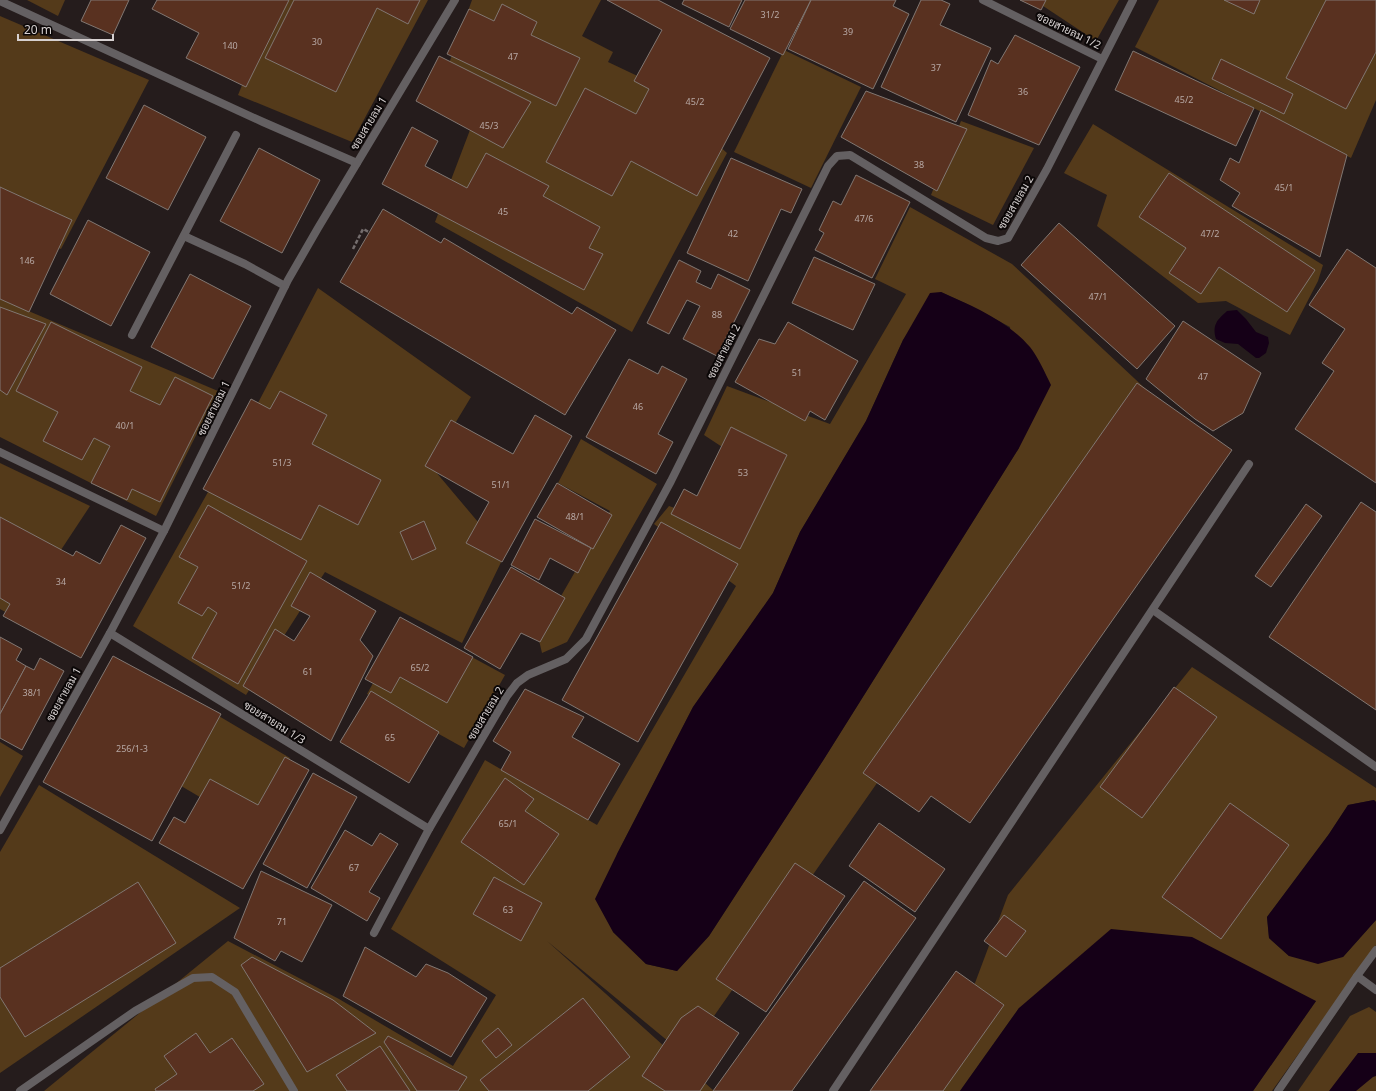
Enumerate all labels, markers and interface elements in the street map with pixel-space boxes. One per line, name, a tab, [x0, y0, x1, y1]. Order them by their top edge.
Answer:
house number: 31/2	[761, 8, 779, 21]
street label: ซอยสายลม 1/2	[1034, 8, 1104, 52]
scale bar	[18, 16, 113, 42]
text: 20 m	[24, 21, 52, 38]
house number: 39	[843, 25, 853, 38]
house number: 30	[312, 35, 322, 48]
house number: 140	[222, 39, 238, 52]
house number: 47	[508, 50, 518, 63]
house number: 37	[931, 61, 941, 74]
house number: 36	[1018, 85, 1028, 98]
street label: ซอยสายลม 1	[346, 93, 390, 153]
house number: 45/2	[1175, 93, 1193, 106]
house number: 45/2	[686, 95, 704, 108]
house number: 45/3	[480, 119, 498, 132]
house number: 38	[914, 158, 924, 171]
street label: ซอยสายลม 2	[994, 172, 1036, 232]
house number: 45/1	[1275, 181, 1293, 194]
house number: 45	[498, 205, 508, 218]
house number: 47/6	[855, 212, 873, 225]
house number: 42	[728, 227, 738, 240]
house number: 47/2	[1201, 227, 1219, 240]
house number: 146	[19, 254, 35, 267]
house number: 47/1	[1089, 290, 1107, 303]
house number: 88	[712, 308, 722, 321]
street label: ซอยสายลม 2	[703, 321, 743, 381]
house number: 51	[792, 366, 802, 379]
house number: 47	[1198, 370, 1208, 383]
street label: ซอยสายลม 1	[193, 378, 233, 438]
house number: 46	[633, 400, 643, 413]
house number: 40/1	[116, 419, 134, 432]
house number: 51/3	[273, 456, 291, 469]
house number: 53	[738, 466, 748, 479]
house number: 51/1	[492, 478, 510, 491]
house number: 48/1	[566, 510, 584, 523]
house number: 34	[56, 575, 66, 588]
house number: 51/2	[232, 579, 250, 592]
house number: 65/2	[411, 661, 429, 674]
street label: ซอยสายลม 1	[42, 664, 84, 724]
house number: 61	[303, 665, 313, 678]
street label: ซอยสายลม 2	[463, 683, 507, 743]
house number: 38/1	[23, 686, 41, 699]
street label: ซอยสายลม 1/3	[241, 697, 309, 747]
house number: 65	[385, 731, 395, 744]
house number: 256/1-3	[116, 742, 148, 755]
house number: 65/1	[499, 817, 517, 830]
house number: 67	[349, 861, 359, 874]
house number: 63	[503, 903, 513, 916]
house number: 71	[277, 915, 287, 928]

